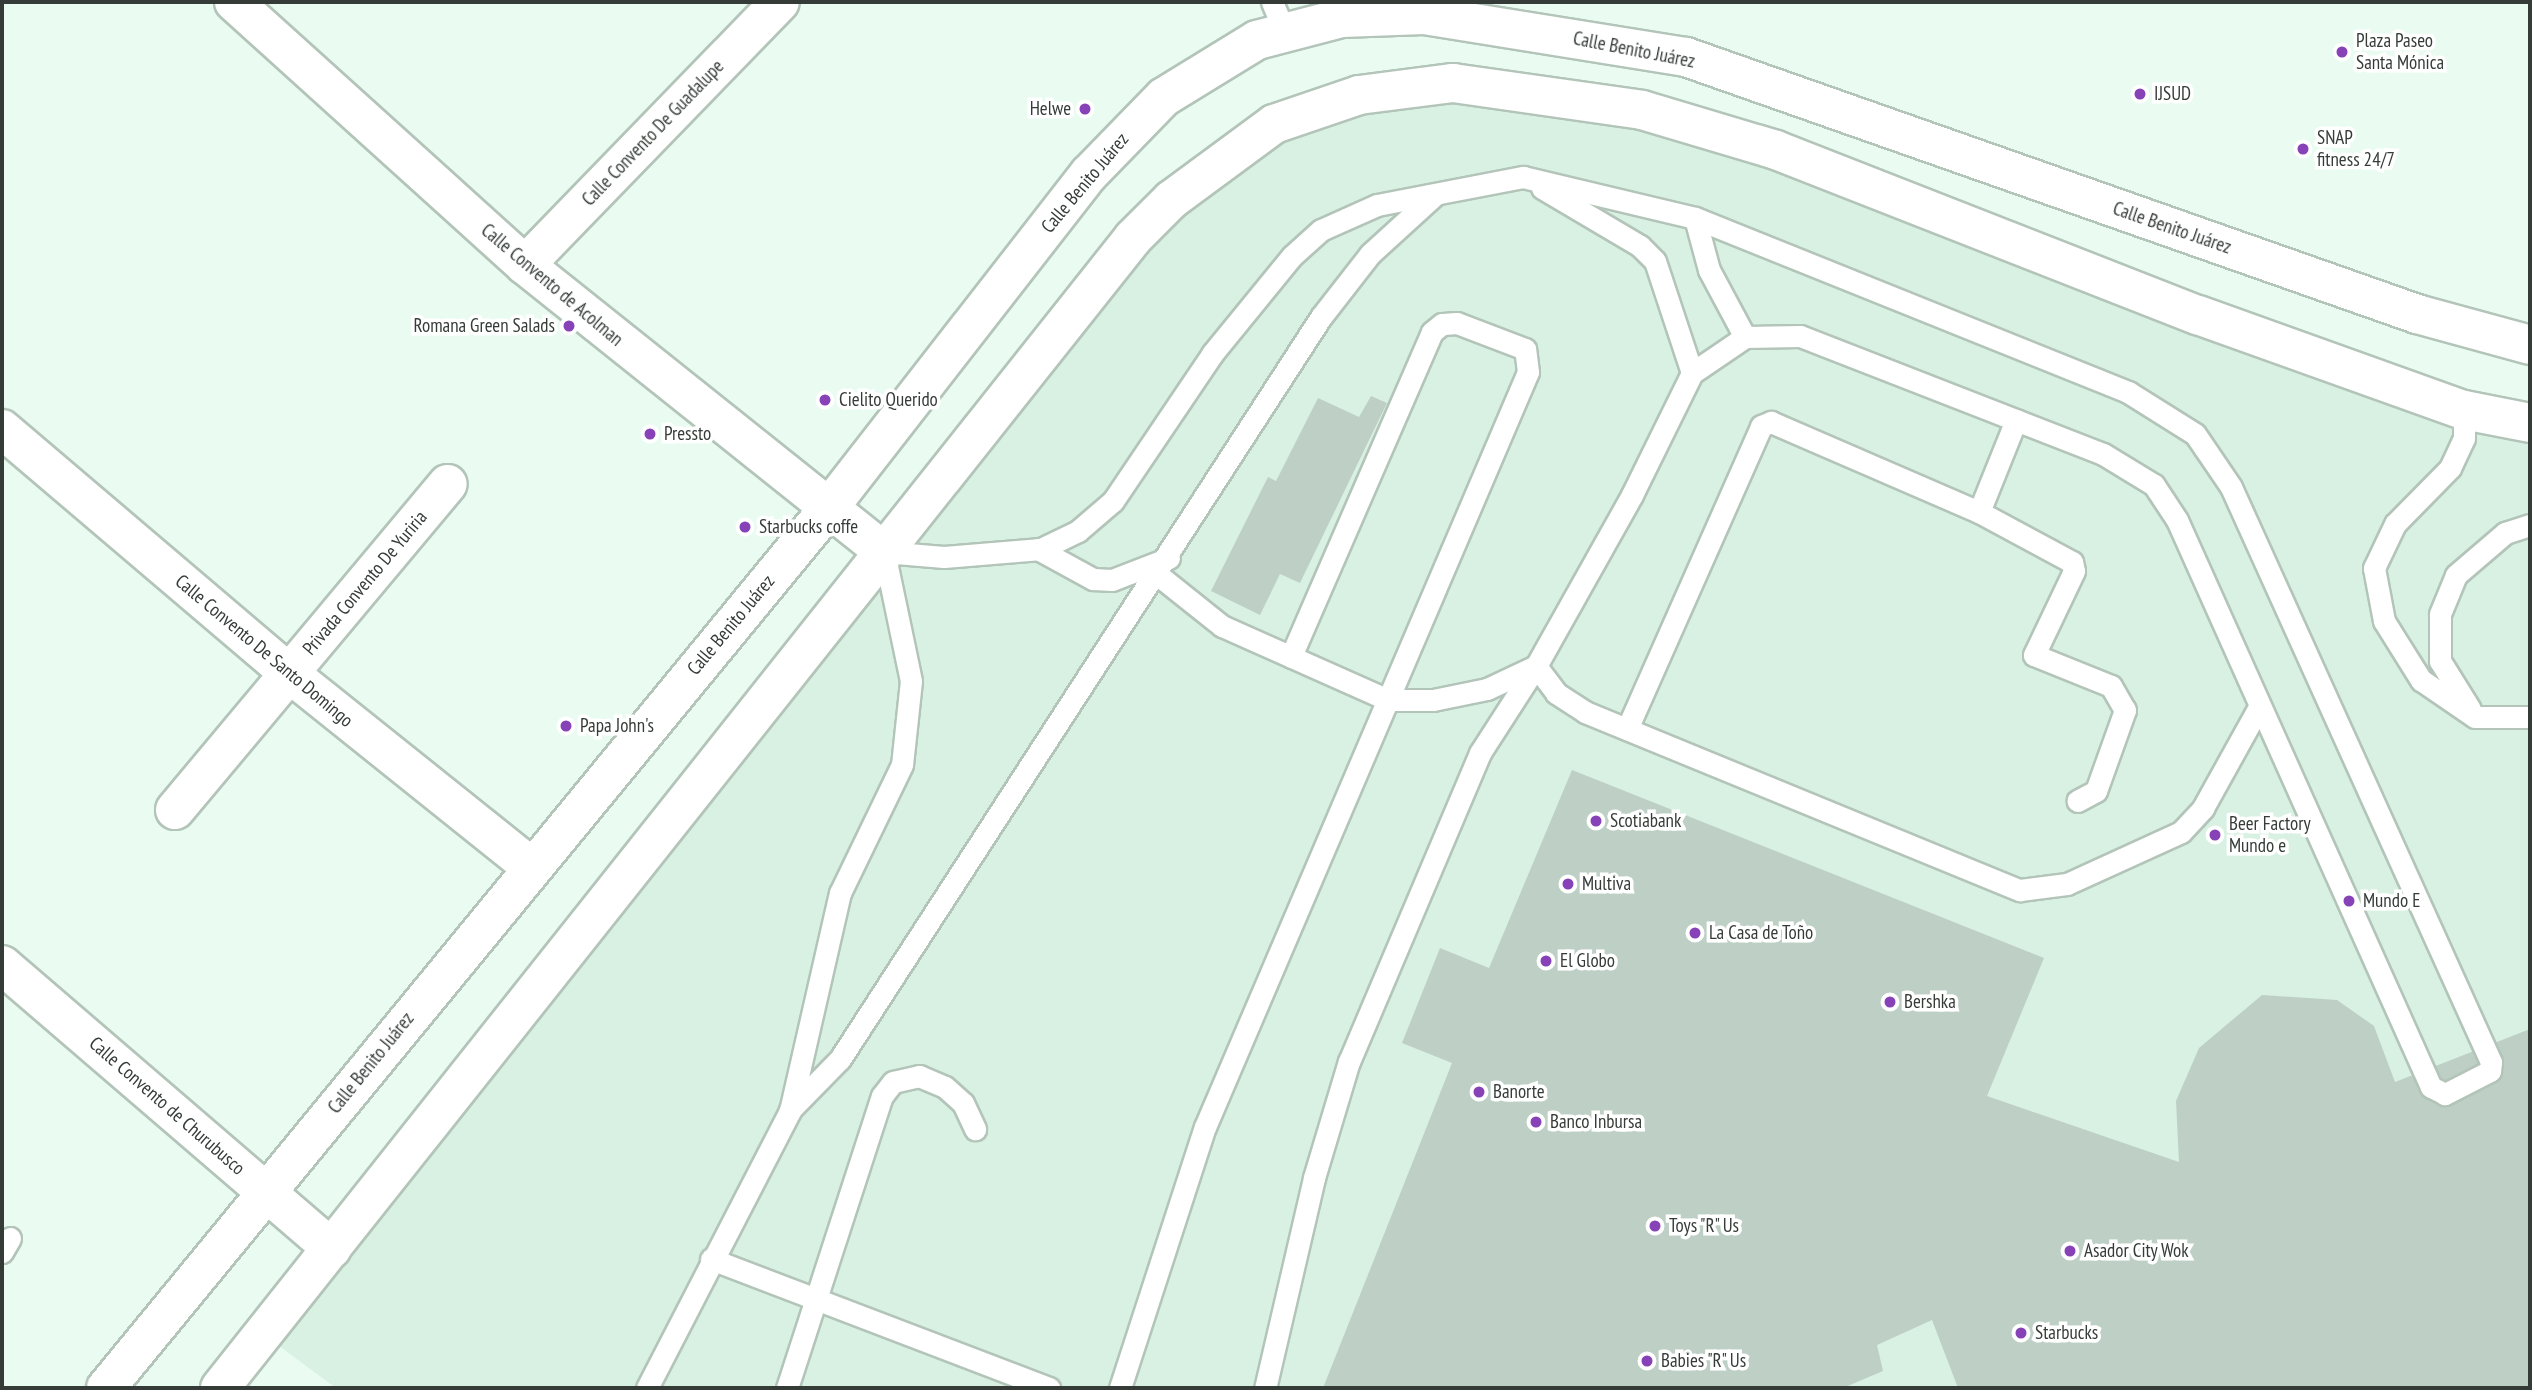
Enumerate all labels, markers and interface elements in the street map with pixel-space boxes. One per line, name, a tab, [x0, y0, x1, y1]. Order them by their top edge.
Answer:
street label: Calle Benito Juárez	[1571, 27, 1697, 73]
place label: Plaza Paseo Santa Mónica	[2356, 30, 2444, 74]
marker: Plaza Paseo Santa Mónica	[2334, 44, 2350, 60]
street label: Calle Convento De Guadalupe	[577, 55, 729, 211]
place label: IJSUD	[2154, 83, 2191, 105]
marker: IJSUD	[2132, 86, 2148, 102]
place label: Helwe	[1030, 98, 1071, 120]
marker: Helwe	[1077, 101, 1093, 117]
place label: SNAP fitness 24/7	[2317, 127, 2395, 171]
street label: Calle Benito Juárez	[1037, 128, 1133, 238]
marker: SNAP fitness 24/7	[2295, 141, 2311, 157]
street label: Calle Benito Juárez	[2110, 197, 2234, 259]
street label: Calle Convento de Acolman	[476, 219, 628, 351]
place label: Romana Green Salads	[414, 315, 555, 337]
marker: Romana Green Salads	[561, 318, 577, 334]
place label: Cielito Querido	[839, 389, 938, 411]
marker: Cielito Querido	[817, 392, 833, 408]
place label: Pressto	[664, 423, 711, 445]
marker: Pressto	[642, 426, 658, 442]
street label: Privada Convento De Yuriria	[298, 506, 432, 660]
place label: Starbucks coffe	[759, 516, 858, 538]
marker: Starbucks coffe	[737, 519, 753, 535]
street label: Calle Convento De Santo Domingo	[170, 570, 358, 732]
street label: Calle Benito Juárez	[683, 570, 779, 680]
place label: Papa John's	[580, 715, 654, 737]
marker: Papa John's	[558, 718, 574, 734]
place label: Scotiabank	[1610, 810, 1681, 832]
marker: Scotiabank	[1588, 813, 1604, 829]
place label: Beer Factory Mundo e	[2229, 813, 2311, 857]
marker: Beer Factory Mundo e	[2207, 827, 2223, 843]
place label: Multiva	[1582, 873, 1631, 895]
marker: Multiva	[1560, 876, 1576, 892]
place label: Mundo E	[2363, 890, 2420, 912]
marker: Mundo E	[2341, 893, 2357, 909]
place label: La Casa de Toño	[1709, 922, 1814, 944]
marker: La Casa de Toño	[1687, 925, 1703, 941]
place label: El Globo	[1560, 950, 1615, 972]
marker: El Globo	[1538, 953, 1554, 969]
place label: Bershka	[1904, 991, 1956, 1013]
marker: Bershka	[1882, 994, 1898, 1010]
street label: Calle Benito Juárez	[323, 1008, 419, 1118]
street label: Calle Convento de Churubusco	[85, 1032, 249, 1180]
place label: Banorte	[1493, 1081, 1545, 1103]
marker: Banorte	[1471, 1084, 1487, 1100]
place label: Banco Inbursa	[1550, 1111, 1642, 1133]
marker: Banco Inbursa	[1528, 1114, 1544, 1130]
place label: Toys "R" Us	[1669, 1215, 1741, 1237]
marker: Toys "R" Us	[1647, 1218, 1663, 1234]
place label: Asador City Wok	[2084, 1240, 2189, 1262]
marker: Asador City Wok	[2062, 1243, 2078, 1259]
place label: Starbucks	[2035, 1322, 2098, 1344]
marker: Starbucks	[2013, 1325, 2029, 1341]
place label: Babies "R" Us	[1661, 1350, 1748, 1372]
marker: Babies "R" Us	[1639, 1353, 1655, 1369]

